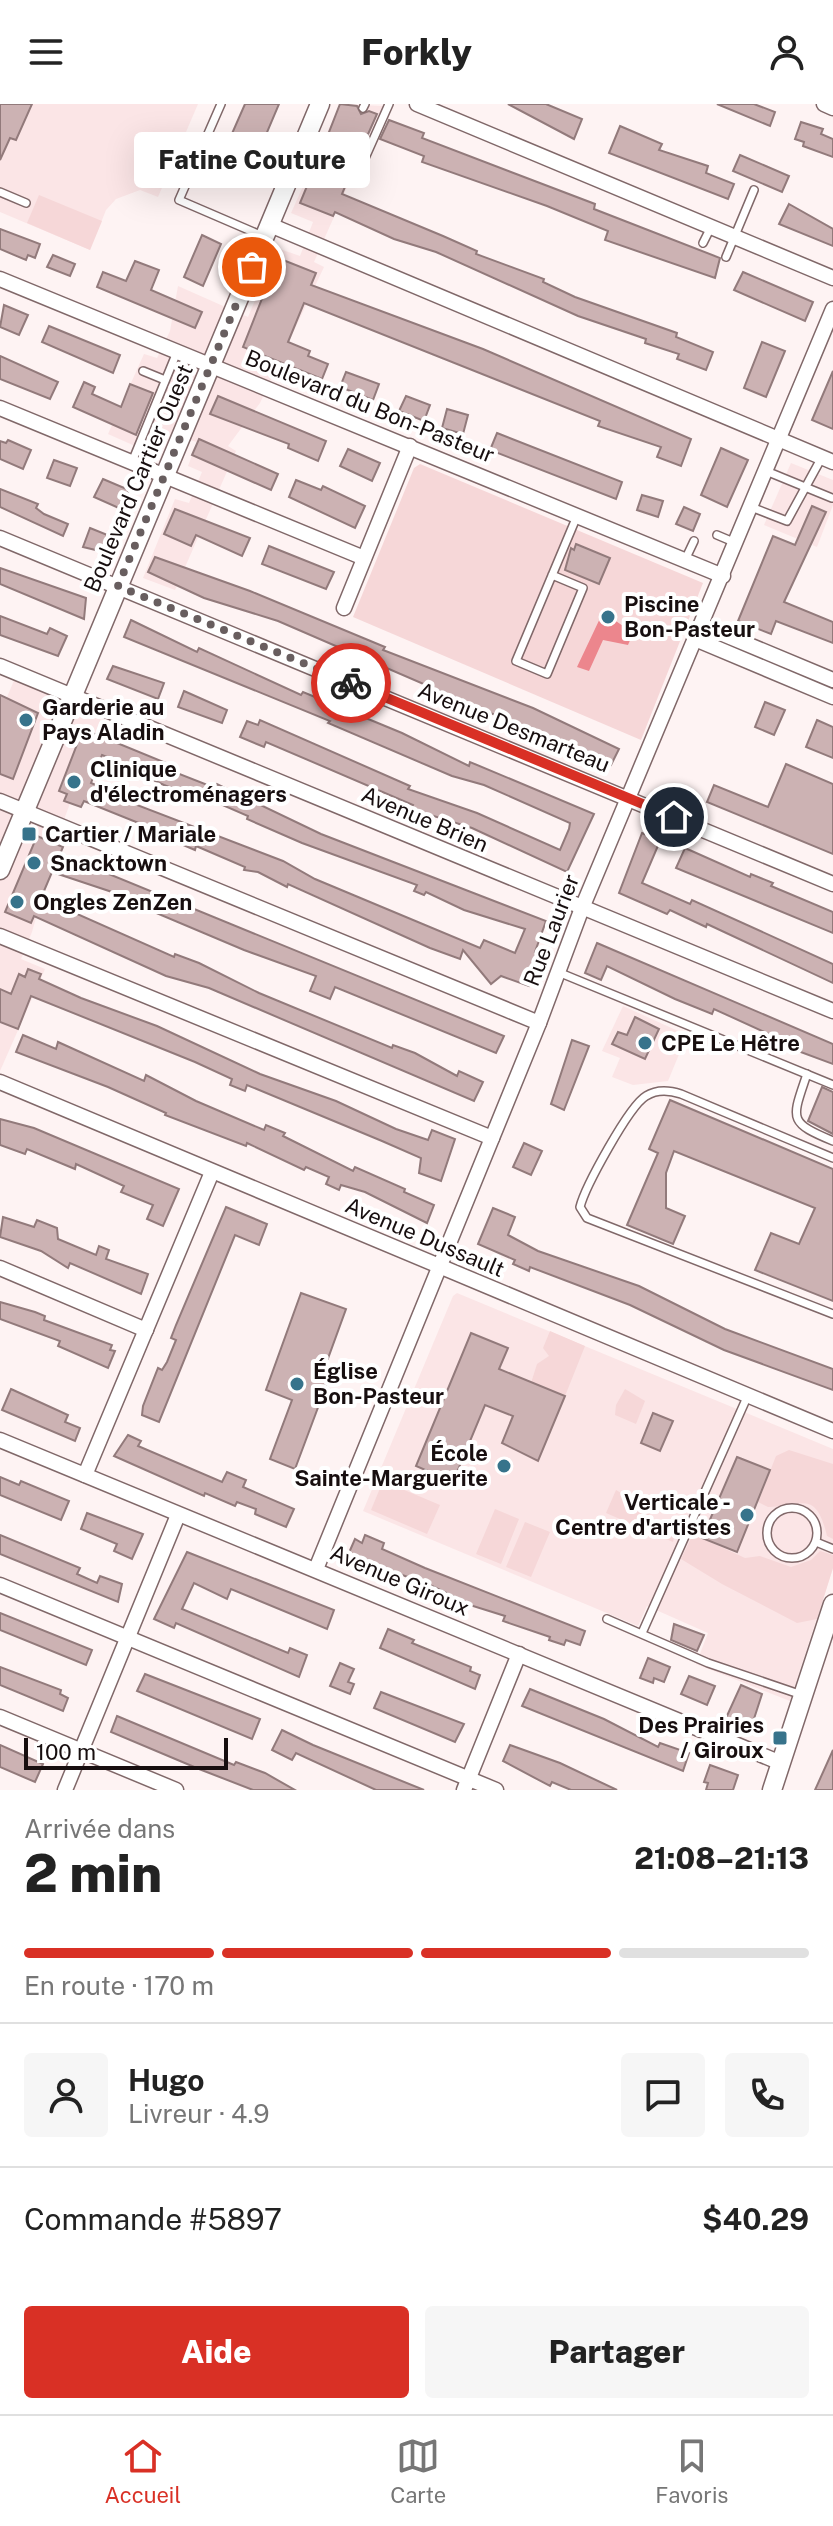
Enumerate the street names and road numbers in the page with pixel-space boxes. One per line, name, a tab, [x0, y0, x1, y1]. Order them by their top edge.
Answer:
street label: Boulevard du Bon-Pasteur	[242, 344, 498, 468]
street label: Boulevard Cartier Ouest	[78, 360, 198, 596]
street label: Avenue Desmarteau	[414, 677, 614, 777]
street label: Avenue Brien	[358, 781, 492, 857]
street label: Rue Laurier	[518, 870, 584, 990]
street label: Avenue Dussault	[341, 1192, 509, 1282]
street label: Avenue Giroux	[327, 1539, 473, 1621]

